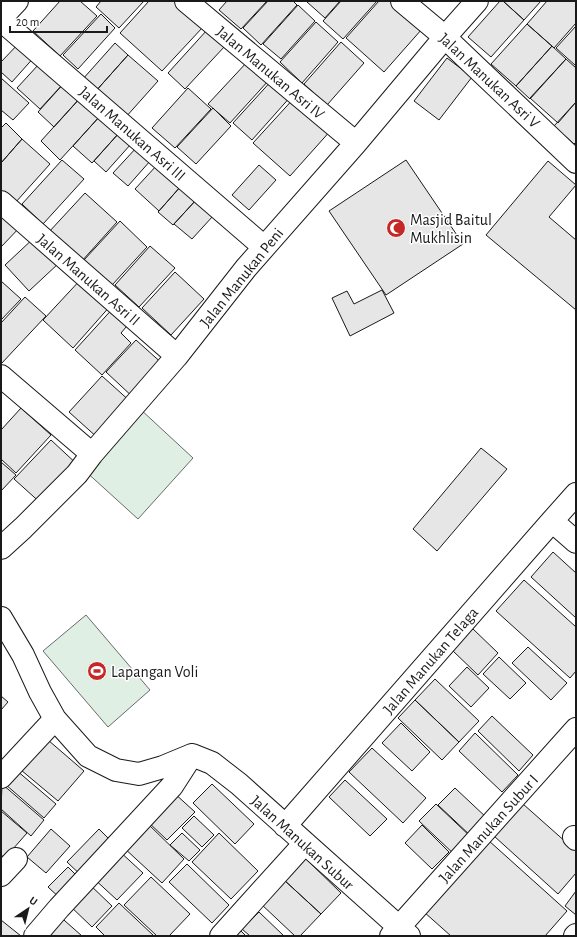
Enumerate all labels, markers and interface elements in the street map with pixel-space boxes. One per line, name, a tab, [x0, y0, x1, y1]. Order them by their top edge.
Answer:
scale bar	[10, 8, 107, 34]
text: 20 m	[16, 16, 39, 28]
street label: Jalan Manukan Asri IV	[213, 23, 327, 122]
street label: Jalan Manukan Asri V	[436, 30, 543, 131]
street label: Jalan Manukan Asri III	[76, 83, 189, 184]
place label: Masjid Baitul Mukhlisin	[410, 212, 492, 246]
mosque icon: Masjid Baitul Mukhlisin	[385, 217, 407, 239]
street label: Jalan Manukan Peni	[197, 225, 287, 330]
street label: Jalan Manukan Asri II	[34, 231, 143, 329]
street label: Jalan Manukan Telaga	[380, 604, 481, 717]
sports icon: Lapangan Voli	[86, 660, 108, 682]
place label: Lapangan Voli	[111, 664, 198, 680]
street label: Jalan Manukan Subur I	[436, 772, 541, 886]
street label: Jalan Manukan Subur	[248, 792, 358, 894]
north arrow	[8, 889, 48, 929]
text: U	[27, 895, 39, 908]

